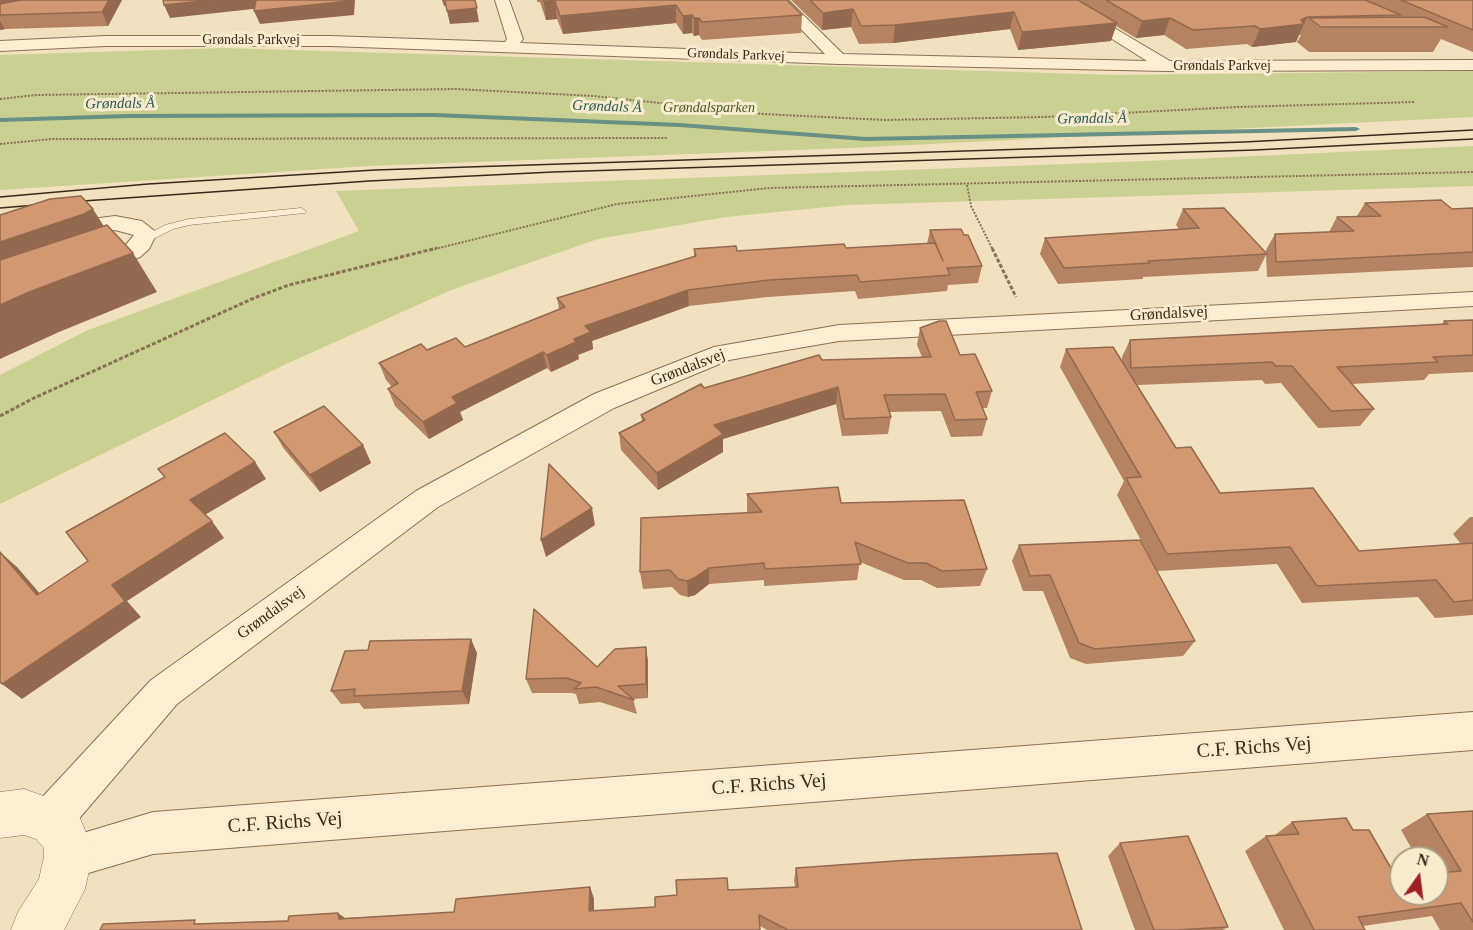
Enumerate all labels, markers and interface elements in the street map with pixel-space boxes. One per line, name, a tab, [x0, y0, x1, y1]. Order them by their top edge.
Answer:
street label: Grøndals Parkvej	[202, 32, 300, 48]
street label: Grøndals Parkvej	[687, 45, 785, 65]
street label: Grøndals Parkvej	[1173, 58, 1271, 74]
water label: Grøndals Å	[85, 94, 155, 114]
water label: Grøndals Å	[572, 97, 642, 117]
park label: Grøndalsparken	[663, 100, 755, 116]
water label: Grøndals Å	[1057, 109, 1127, 129]
street label: Grøndalsvej	[1129, 302, 1209, 326]
street label: Grøndalsvej	[648, 345, 728, 391]
street label: Grøndalsvej	[234, 582, 308, 644]
street label: C.F. Richs Vej	[1196, 732, 1312, 764]
street label: C.F. Richs Vej	[711, 769, 827, 801]
street label: C.F. Richs Vej	[227, 807, 343, 839]
north arrow	[1389, 846, 1449, 906]
text: N	[1415, 850, 1431, 870]

